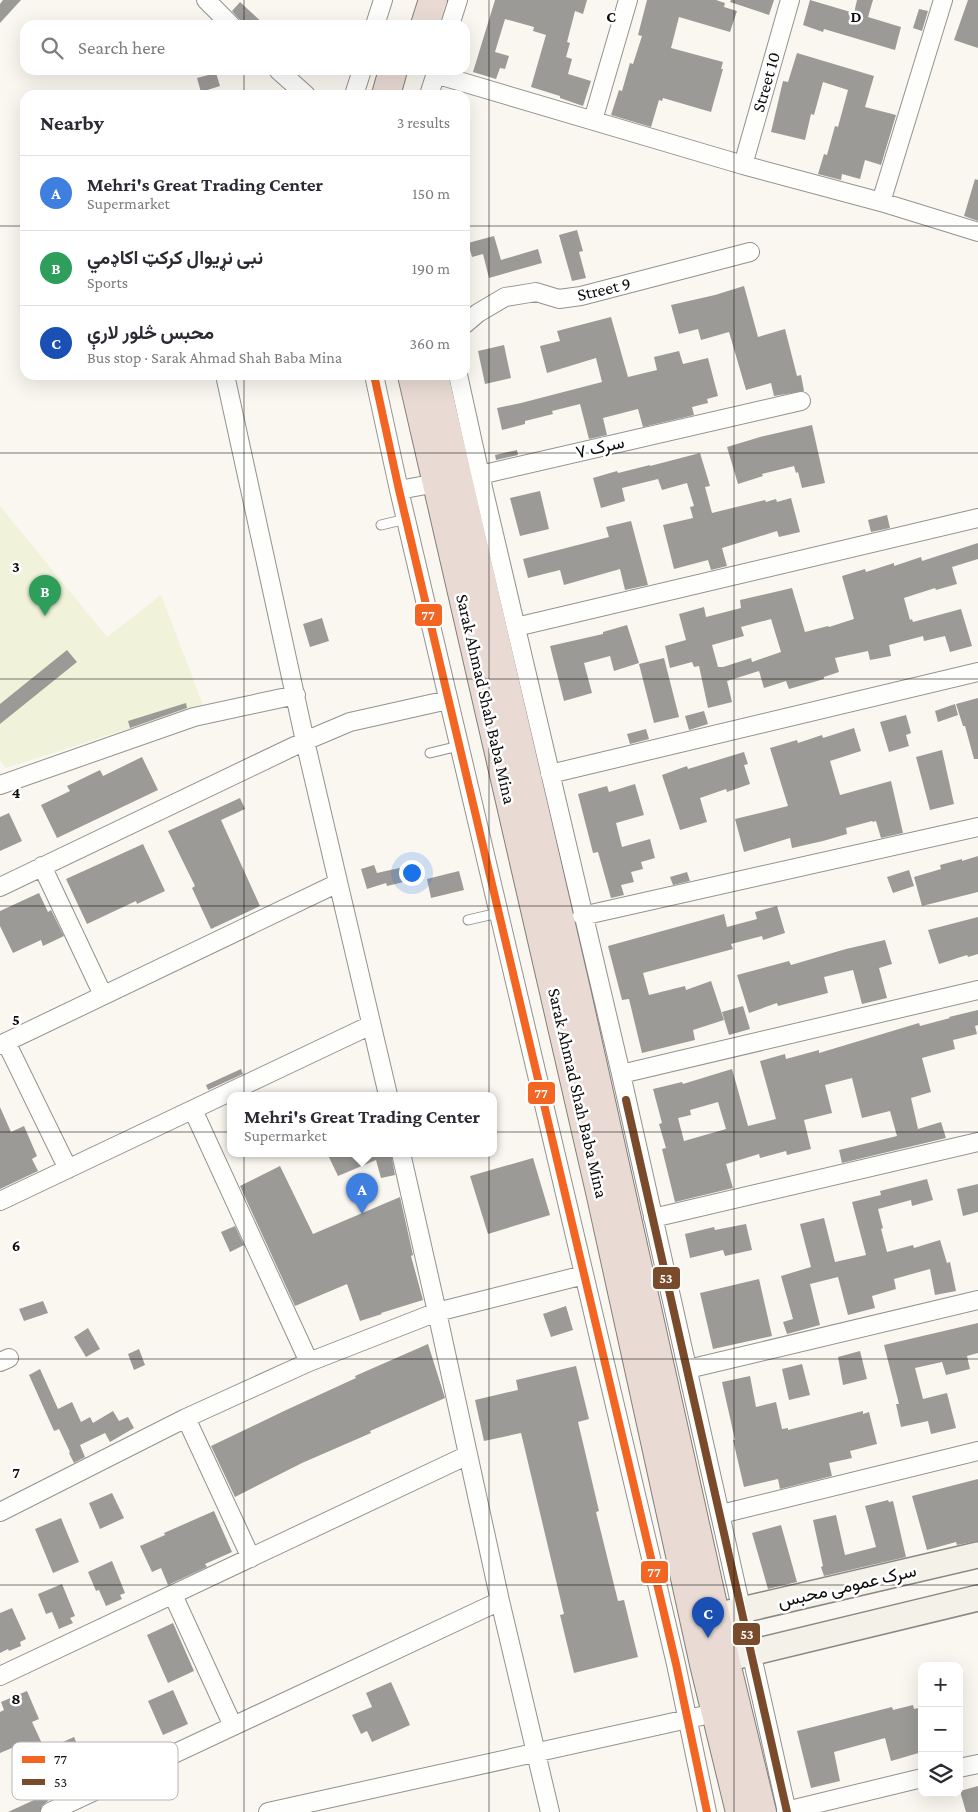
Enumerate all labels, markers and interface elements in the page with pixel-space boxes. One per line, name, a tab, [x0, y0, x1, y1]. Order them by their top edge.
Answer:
text: C	[606, 8, 616, 25]
text: D	[850, 8, 862, 25]
search box	[20, 20, 470, 75]
icon: search	[38, 34, 66, 62]
text: Search here	[78, 37, 165, 58]
street label: Street 10	[748, 50, 784, 114]
text: Nearby	[40, 111, 104, 135]
text: 3 results	[397, 114, 450, 131]
text: Mehri's Great Trading Center	[87, 174, 323, 195]
text: A	[51, 185, 61, 202]
text: 150 m	[412, 185, 450, 202]
text: Supermarket	[87, 195, 170, 212]
text: نبی نړیوال کرکټ اکاډمي	[87, 247, 263, 268]
text: B	[51, 260, 61, 277]
text: 190 m	[412, 260, 450, 277]
street label: Street 9	[575, 273, 633, 305]
text: Sports	[87, 274, 128, 291]
text: محبس څلور لارې	[87, 322, 214, 343]
text: C	[51, 335, 61, 352]
text: 360 m	[409, 335, 450, 352]
text: Bus stop · Sarak Ahmad Shah Baba Mina	[87, 349, 342, 366]
street label: سرک ۷	[574, 432, 626, 463]
text: 3	[12, 558, 20, 575]
pin: B	[29, 575, 61, 616]
street label: Sarak Ahmad Shah Baba Mina	[452, 592, 520, 806]
line badge: 77	[414, 603, 443, 627]
text: 77	[421, 607, 435, 623]
text: 4	[12, 784, 21, 801]
your location	[399, 860, 425, 886]
street label: Sarak Ahmad Shah Baba Mina	[544, 986, 612, 1200]
text: 5	[12, 1011, 20, 1028]
line badge: 77	[527, 1081, 556, 1105]
text: 77	[534, 1085, 548, 1101]
popup	[227, 1092, 497, 1157]
text: Mehri's Great Trading Center	[244, 1106, 480, 1127]
text: Supermarket	[244, 1127, 327, 1144]
pin: A	[346, 1173, 378, 1214]
text: 6	[12, 1237, 20, 1254]
line badge: 53	[652, 1266, 681, 1290]
text: 53	[659, 1270, 673, 1286]
text: 7	[12, 1464, 20, 1481]
line badge: 77	[640, 1560, 669, 1584]
street label: سرک عمومی محبس	[776, 1560, 919, 1613]
text: 77	[647, 1564, 661, 1580]
pin: C	[692, 1597, 724, 1638]
line badge: 53	[732, 1622, 761, 1646]
text: 53	[740, 1626, 754, 1642]
map controls	[918, 1662, 963, 1797]
button: +	[918, 1662, 963, 1707]
text: 8	[11, 1690, 21, 1707]
button: −	[918, 1707, 963, 1752]
legend	[12, 1742, 178, 1800]
text: 77	[54, 1751, 67, 1767]
button: layers	[918, 1752, 963, 1797]
text: 53	[54, 1774, 67, 1790]

